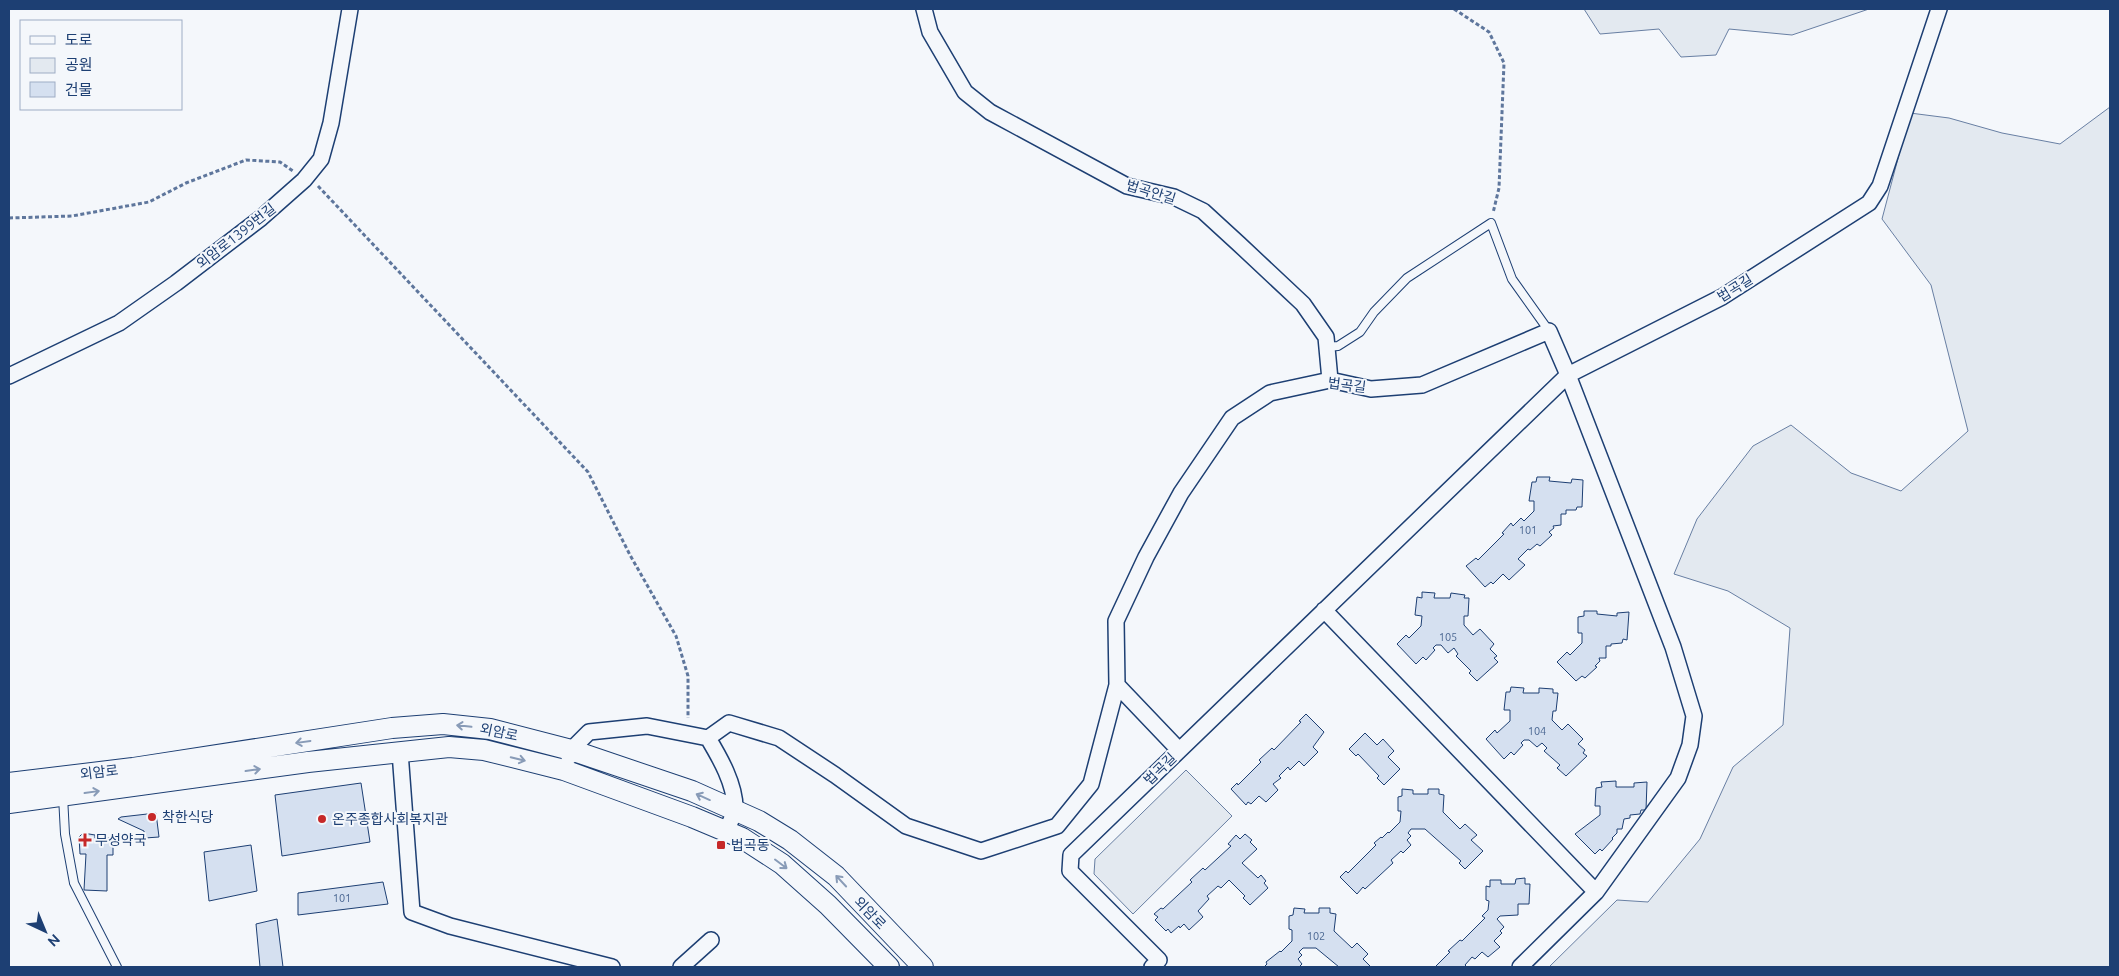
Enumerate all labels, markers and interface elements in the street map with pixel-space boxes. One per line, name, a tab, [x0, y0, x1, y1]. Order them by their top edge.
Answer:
legend	[20, 20, 182, 110]
text: 도로	[65, 31, 93, 48]
text: 공원	[65, 56, 93, 73]
text: 건물	[65, 81, 93, 98]
street label: 법곡안길	[1124, 177, 1178, 207]
street label: 외암로1399번길	[193, 200, 279, 272]
street label: 법곡길	[1714, 271, 1756, 305]
street label: 법곡길	[1327, 375, 1367, 395]
house number: 101	[1519, 524, 1537, 536]
house number: 105	[1439, 631, 1457, 643]
street label: 외암로	[478, 720, 520, 744]
one-way arrow	[457, 721, 473, 731]
house number: 104	[1528, 725, 1546, 737]
one-way arrow	[296, 738, 312, 748]
street label: 법곡길	[1141, 750, 1179, 788]
one-way arrow	[509, 754, 525, 764]
street label: 외암로	[79, 762, 119, 782]
one-way arrow	[244, 764, 260, 774]
one-way arrow	[83, 787, 99, 797]
one-way arrow	[696, 791, 711, 801]
place label: 착한식당	[162, 809, 214, 825]
marker: 착한식당	[146, 811, 158, 823]
place label: 온주종합사회복지관	[332, 811, 448, 827]
marker: 온주종합사회복지관	[316, 813, 328, 825]
place label: 무성약국	[95, 832, 147, 848]
marker: 무성약국	[79, 834, 91, 846]
place label: 법곡동	[731, 837, 770, 853]
marker: 법곡동	[715, 839, 727, 851]
one-way arrow	[774, 859, 787, 870]
one-way arrow	[835, 876, 847, 888]
house number: 101	[333, 892, 351, 904]
street label: 외암로	[851, 894, 889, 933]
north arrow	[20, 906, 70, 956]
house number: 102	[1307, 930, 1325, 942]
text: N	[45, 931, 63, 950]

